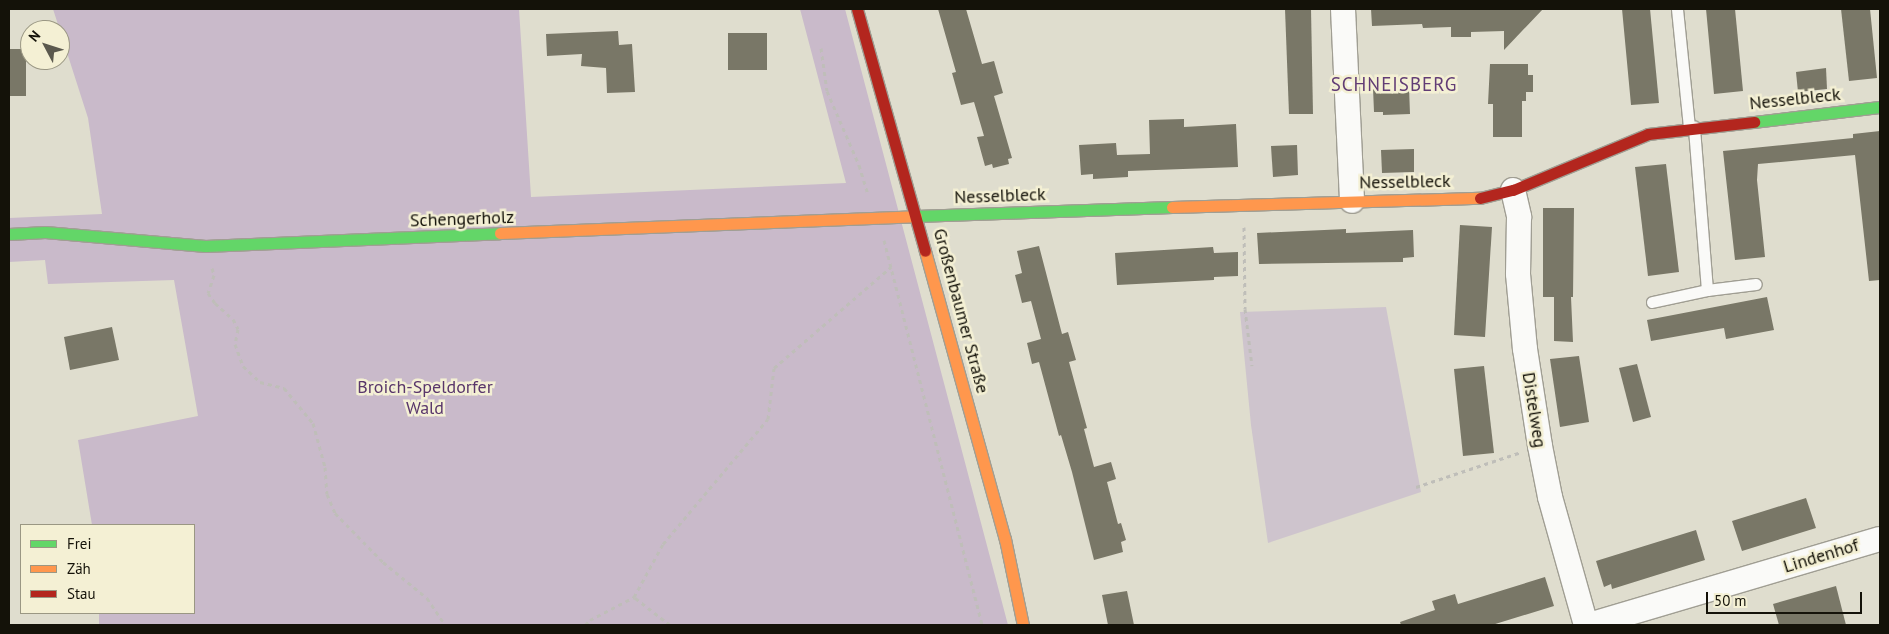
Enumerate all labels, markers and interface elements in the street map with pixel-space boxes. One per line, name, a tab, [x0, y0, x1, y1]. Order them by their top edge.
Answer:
north arrow	[20, 20, 70, 70]
text: N	[24, 27, 44, 45]
district label: SCHNEISBERG	[1329, 74, 1459, 96]
street label: Nesselbleck	[1748, 83, 1842, 115]
street label: Nesselbleck	[1359, 170, 1451, 194]
street label: Nesselbleck	[954, 184, 1046, 208]
street label: Schengerholz	[410, 206, 514, 232]
street label: Großenbaumer Straße	[929, 226, 993, 396]
street label: Distelweg	[1517, 371, 1551, 449]
park label: Broich-Speldorfer Wald	[357, 377, 493, 419]
legend	[20, 524, 195, 614]
text: Frei	[67, 534, 92, 553]
street label: Lindenhof	[1781, 534, 1861, 578]
text: Zäh	[67, 559, 91, 578]
scale bar	[1709, 582, 1865, 614]
text: Stau	[67, 584, 96, 603]
text: 50 m	[1714, 591, 1747, 610]

